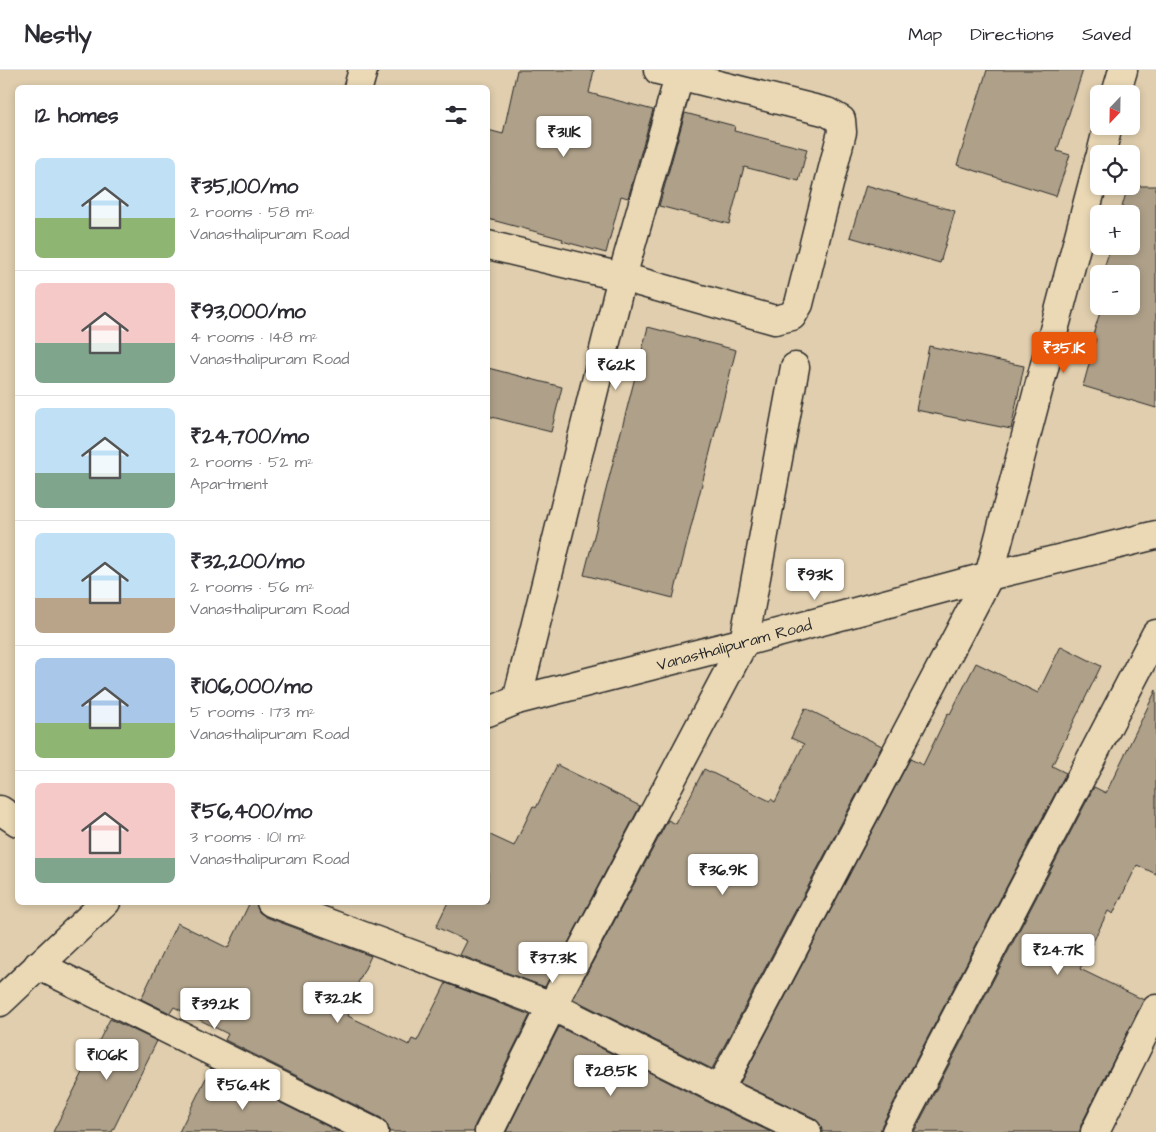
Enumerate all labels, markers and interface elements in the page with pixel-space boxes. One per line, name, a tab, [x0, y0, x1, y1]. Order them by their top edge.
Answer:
text: Nestly	[25, 18, 92, 52]
text: Map	[908, 22, 942, 47]
text: Directions	[970, 22, 1054, 47]
text: Saved	[1082, 22, 1131, 47]
north arrow	[1090, 85, 1140, 135]
map controls	[1090, 85, 1140, 315]
text: 12 homes	[35, 101, 119, 130]
icon: filters	[442, 101, 470, 129]
pin: ₹31.1K	[523, 116, 605, 158]
text: ₹31.1K	[547, 121, 581, 143]
button: locate	[1090, 145, 1140, 195]
text: ₹35,100/mo	[190, 172, 298, 201]
icon: home	[75, 178, 135, 238]
text: 2 rooms · 58 m²	[190, 201, 315, 223]
button: +	[1090, 205, 1140, 255]
text: Vanasthalipuram Road	[190, 223, 349, 245]
button: −	[1090, 265, 1140, 315]
text: ₹93,000/mo	[190, 297, 306, 326]
icon: home	[75, 303, 135, 363]
text: 4 rooms · 148 m²	[190, 326, 318, 348]
pin: ₹35.1K	[1023, 332, 1105, 374]
text: ₹35.1K	[1043, 337, 1085, 359]
text: Vanasthalipuram Road	[190, 348, 349, 370]
pin: ₹62K	[586, 348, 646, 391]
text: ₹62K	[597, 354, 635, 376]
text: ₹24,700/mo	[190, 422, 309, 451]
icon: home	[75, 428, 135, 488]
text: 2 rooms · 52 m²	[190, 451, 313, 473]
text: Apartment	[190, 473, 268, 495]
text: ₹32,200/mo	[190, 547, 305, 576]
icon: home	[75, 553, 135, 613]
pin: ₹93K	[785, 558, 845, 601]
text: ₹93K	[797, 564, 833, 586]
text: 2 rooms · 56 m²	[190, 576, 314, 598]
text: Vanasthalipuram Road	[190, 598, 349, 620]
street label: Vanasthalipuram Road	[654, 614, 814, 676]
text: ₹106,000/mo	[190, 672, 312, 701]
icon: home	[75, 678, 135, 738]
text: 5 rooms · 173 m²	[190, 701, 315, 723]
text: Vanasthalipuram Road	[190, 723, 349, 745]
text: ₹56,400/mo	[190, 797, 312, 826]
icon: home	[75, 803, 135, 863]
text: 3 rooms · 101 m²	[190, 826, 306, 848]
text: Vanasthalipuram Road	[190, 848, 349, 870]
pin: ₹36.9K	[682, 854, 764, 896]
text: ₹36.9K	[699, 859, 747, 881]
pin: ₹24.7K	[1017, 934, 1099, 976]
text: ₹24.7K	[1033, 939, 1083, 961]
pin: ₹37.3K	[512, 942, 594, 984]
text: ₹37.3K	[529, 947, 577, 969]
pin: ₹32.2K	[297, 982, 379, 1024]
text: ₹32.2K	[314, 987, 362, 1009]
pin: ₹39.2K	[174, 988, 256, 1030]
text: ₹39.2K	[191, 993, 239, 1015]
pin: ₹106K	[72, 1038, 142, 1081]
text: ₹106K	[86, 1044, 128, 1066]
pin: ₹28.5K	[570, 1054, 652, 1097]
text: ₹28.5K	[585, 1060, 637, 1082]
pin: ₹56.4K	[202, 1068, 284, 1111]
text: ₹56.4K	[216, 1074, 270, 1096]

